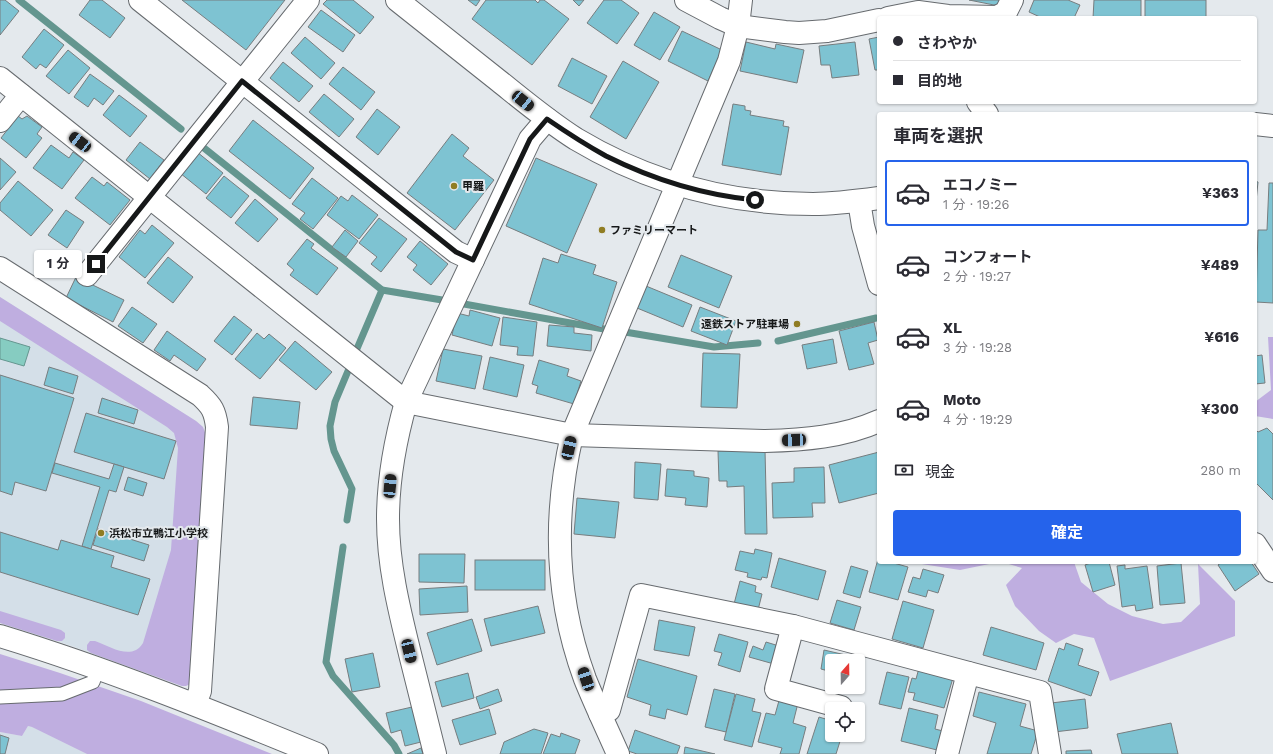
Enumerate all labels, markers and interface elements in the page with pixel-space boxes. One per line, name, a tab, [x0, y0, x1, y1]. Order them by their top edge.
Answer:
text: さわやか	[917, 34, 977, 52]
text: 目的地	[917, 72, 962, 90]
car	[510, 89, 536, 113]
text: 車両を選択	[893, 125, 983, 146]
car	[67, 130, 93, 154]
icon: car	[895, 175, 931, 211]
text: エコノミー	[943, 176, 1018, 194]
place label: 甲羅	[462, 180, 484, 193]
marker: 甲羅	[449, 181, 459, 191]
text: ¥363	[1202, 184, 1239, 202]
route start	[746, 191, 764, 209]
text: 1 分 · 19:26	[943, 197, 1009, 212]
place label: ファミリーマート	[610, 224, 698, 237]
marker: ファミリーマート	[597, 225, 607, 235]
icon: car	[895, 247, 931, 283]
text: コンフォート	[943, 248, 1033, 266]
callout: 1 分	[34, 250, 82, 278]
route end	[87, 255, 105, 273]
text: 1 分	[47, 256, 69, 271]
text: ¥489	[1201, 256, 1239, 274]
text: 2 分 · 19:27	[943, 269, 1011, 284]
place label: 遠鉄ストア駐車場	[701, 318, 789, 331]
marker: 遠鉄ストア駐車場	[792, 319, 802, 329]
icon: car	[895, 319, 931, 355]
text: XL	[943, 319, 962, 337]
text: ¥616	[1204, 328, 1239, 346]
text: 3 分 · 19:28	[943, 340, 1012, 355]
icon: car	[895, 391, 931, 427]
text: Moto	[943, 391, 981, 409]
text: ¥300	[1201, 400, 1239, 418]
text: 4 分 · 19:29	[943, 412, 1012, 427]
car	[782, 434, 806, 446]
car	[560, 435, 578, 461]
icon: cash	[893, 459, 915, 481]
text: 現金	[925, 463, 955, 481]
text: 280 m	[1201, 463, 1241, 478]
car	[383, 474, 397, 498]
button: 確定	[893, 510, 1241, 556]
place label: 浜松市立鴨江小学校	[109, 527, 208, 540]
marker: 浜松市立鴨江小学校	[96, 528, 106, 538]
car	[400, 638, 418, 664]
north arrow	[825, 654, 865, 694]
map controls	[825, 654, 865, 742]
car	[576, 666, 596, 692]
button: locate	[825, 702, 865, 742]

